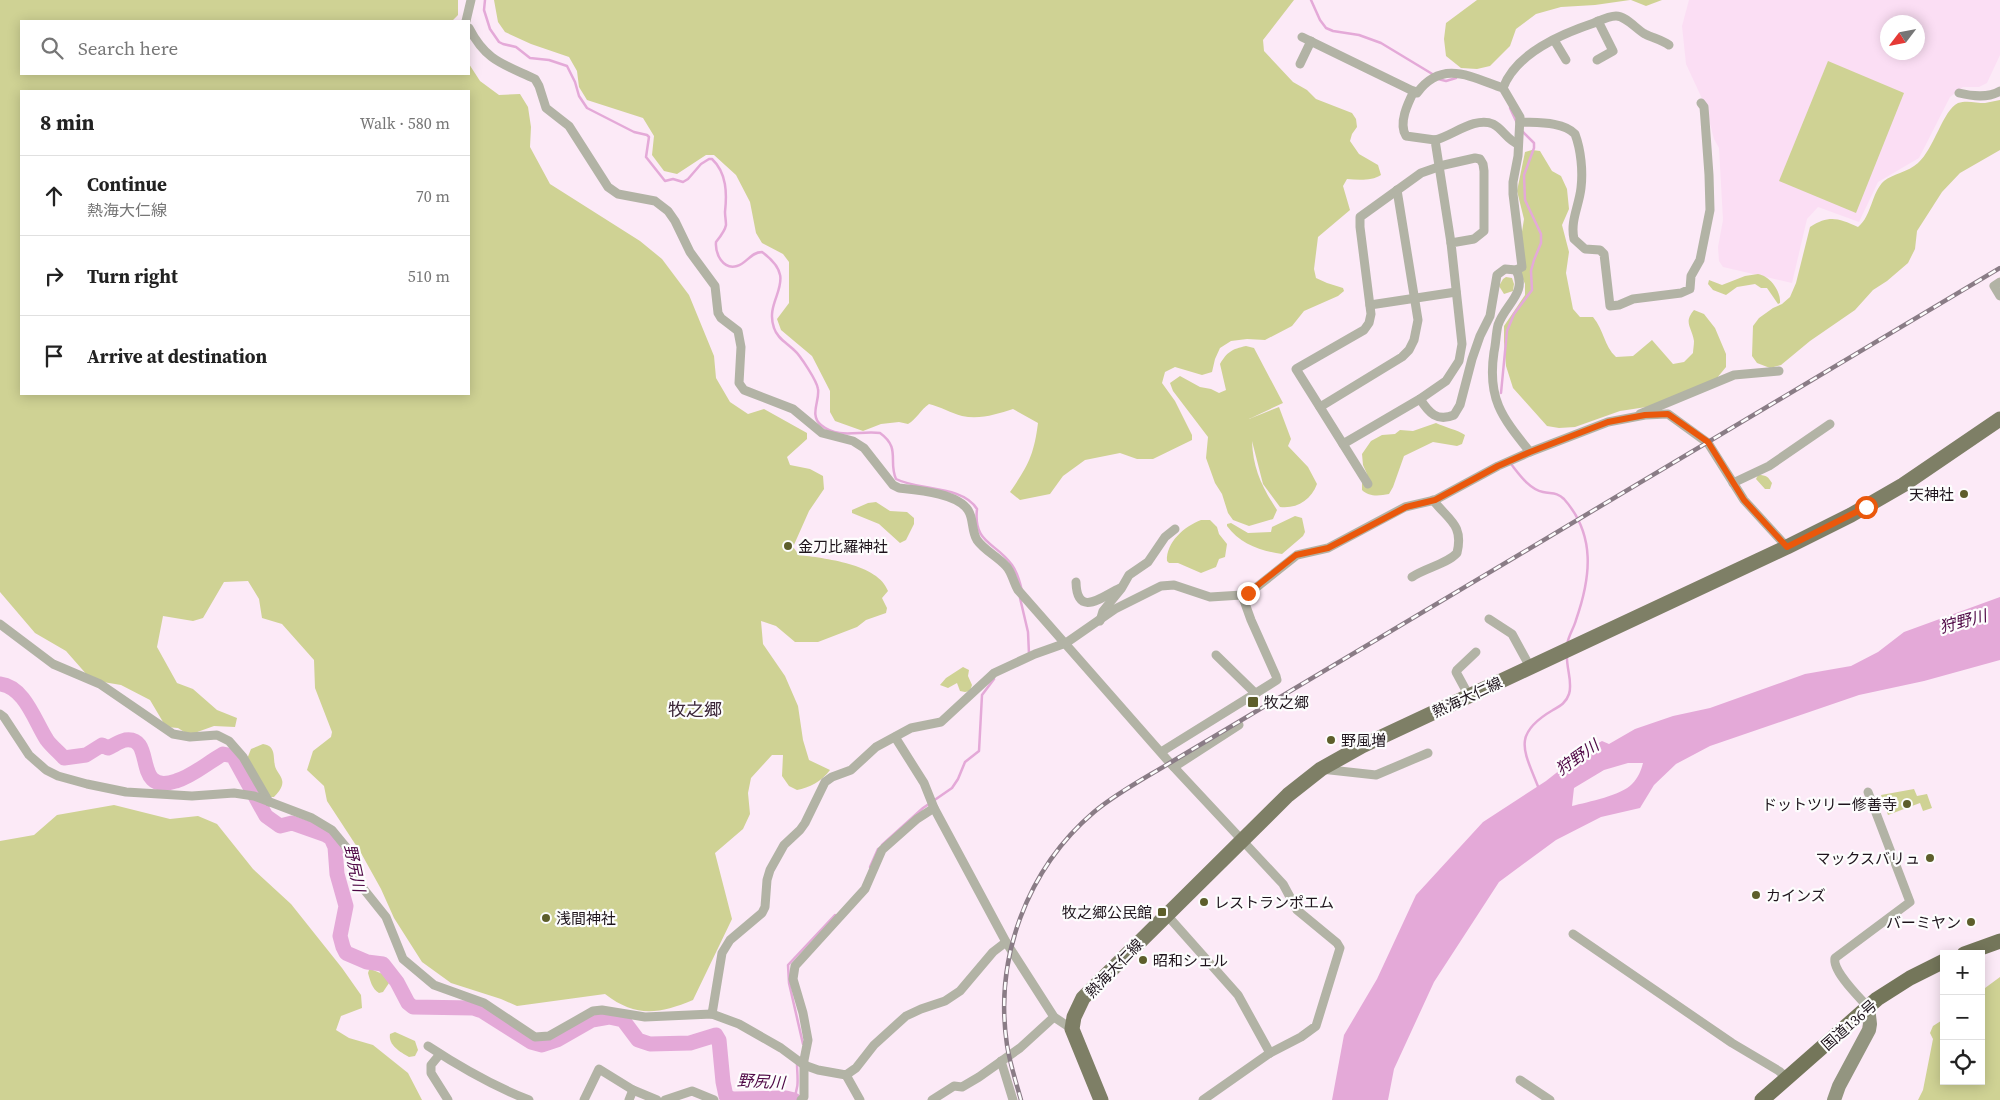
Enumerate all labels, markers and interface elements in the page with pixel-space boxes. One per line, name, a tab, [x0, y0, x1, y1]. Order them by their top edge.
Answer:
north arrow	[1880, 15, 1925, 60]
search box	[20, 20, 470, 75]
icon: search	[38, 34, 66, 62]
text: Search here	[78, 35, 178, 61]
text: 8 min	[40, 108, 95, 137]
text: Walk · 580 m	[360, 112, 450, 134]
text: Continue	[87, 171, 167, 197]
icon: ahead	[40, 182, 68, 210]
text: 70 m	[416, 185, 450, 207]
text: 熱海大仁線	[87, 199, 167, 221]
icon: right	[40, 262, 68, 290]
text: Turn right	[87, 263, 178, 289]
text: 510 m	[408, 265, 450, 287]
icon: arrive	[40, 342, 68, 370]
text: Arrive at destination	[87, 343, 267, 369]
place label: 天神社	[1909, 484, 1954, 505]
marker: 天神社	[1958, 488, 1970, 500]
route start	[1855, 496, 1878, 519]
place label: 金刀比羅神社	[798, 536, 888, 557]
marker: 金刀比羅神社	[782, 540, 794, 552]
route end	[1237, 582, 1260, 605]
water label: 狩野川	[1937, 604, 1991, 638]
street label: 熱海大仁線	[1429, 672, 1505, 722]
place label: 牧之郷	[1264, 692, 1309, 713]
marker: 牧之郷	[1246, 695, 1260, 709]
district label: 牧之郷	[668, 697, 722, 722]
place label: 野風増	[1341, 730, 1386, 751]
water label: 狩野川	[1551, 733, 1605, 780]
marker: 野風増	[1325, 734, 1337, 746]
place label: ドットツリー修善寺	[1762, 794, 1897, 815]
marker: ドットツリー修善寺	[1901, 798, 1913, 810]
water label: 野尻川	[339, 842, 371, 896]
place label: マックスバリュ	[1815, 848, 1920, 869]
marker: マックスバリュ	[1924, 852, 1936, 864]
place label: カインズ	[1766, 885, 1826, 906]
marker: カインズ	[1750, 889, 1762, 901]
place label: レストランポエム	[1214, 892, 1334, 913]
marker: レストランポエム	[1198, 896, 1210, 908]
place label: 牧之郷公民館	[1062, 902, 1152, 923]
marker: 牧之郷公民館	[1156, 906, 1168, 918]
place label: 浅間神社	[556, 908, 616, 929]
marker: 浅間神社	[540, 912, 552, 924]
place label: バーミヤン	[1886, 912, 1961, 933]
marker: バーミヤン	[1965, 916, 1977, 928]
street label: 熱海大仁線	[1080, 934, 1148, 1002]
place label: 昭和シェル	[1153, 950, 1228, 971]
map controls	[1940, 950, 1985, 1085]
button: +	[1940, 950, 1985, 995]
marker: 昭和シェル	[1137, 954, 1149, 966]
street label: 国道136号	[1817, 995, 1881, 1055]
button: −	[1940, 995, 1985, 1040]
button: locate	[1940, 1040, 1985, 1085]
water label: 野尻川	[736, 1069, 788, 1093]

